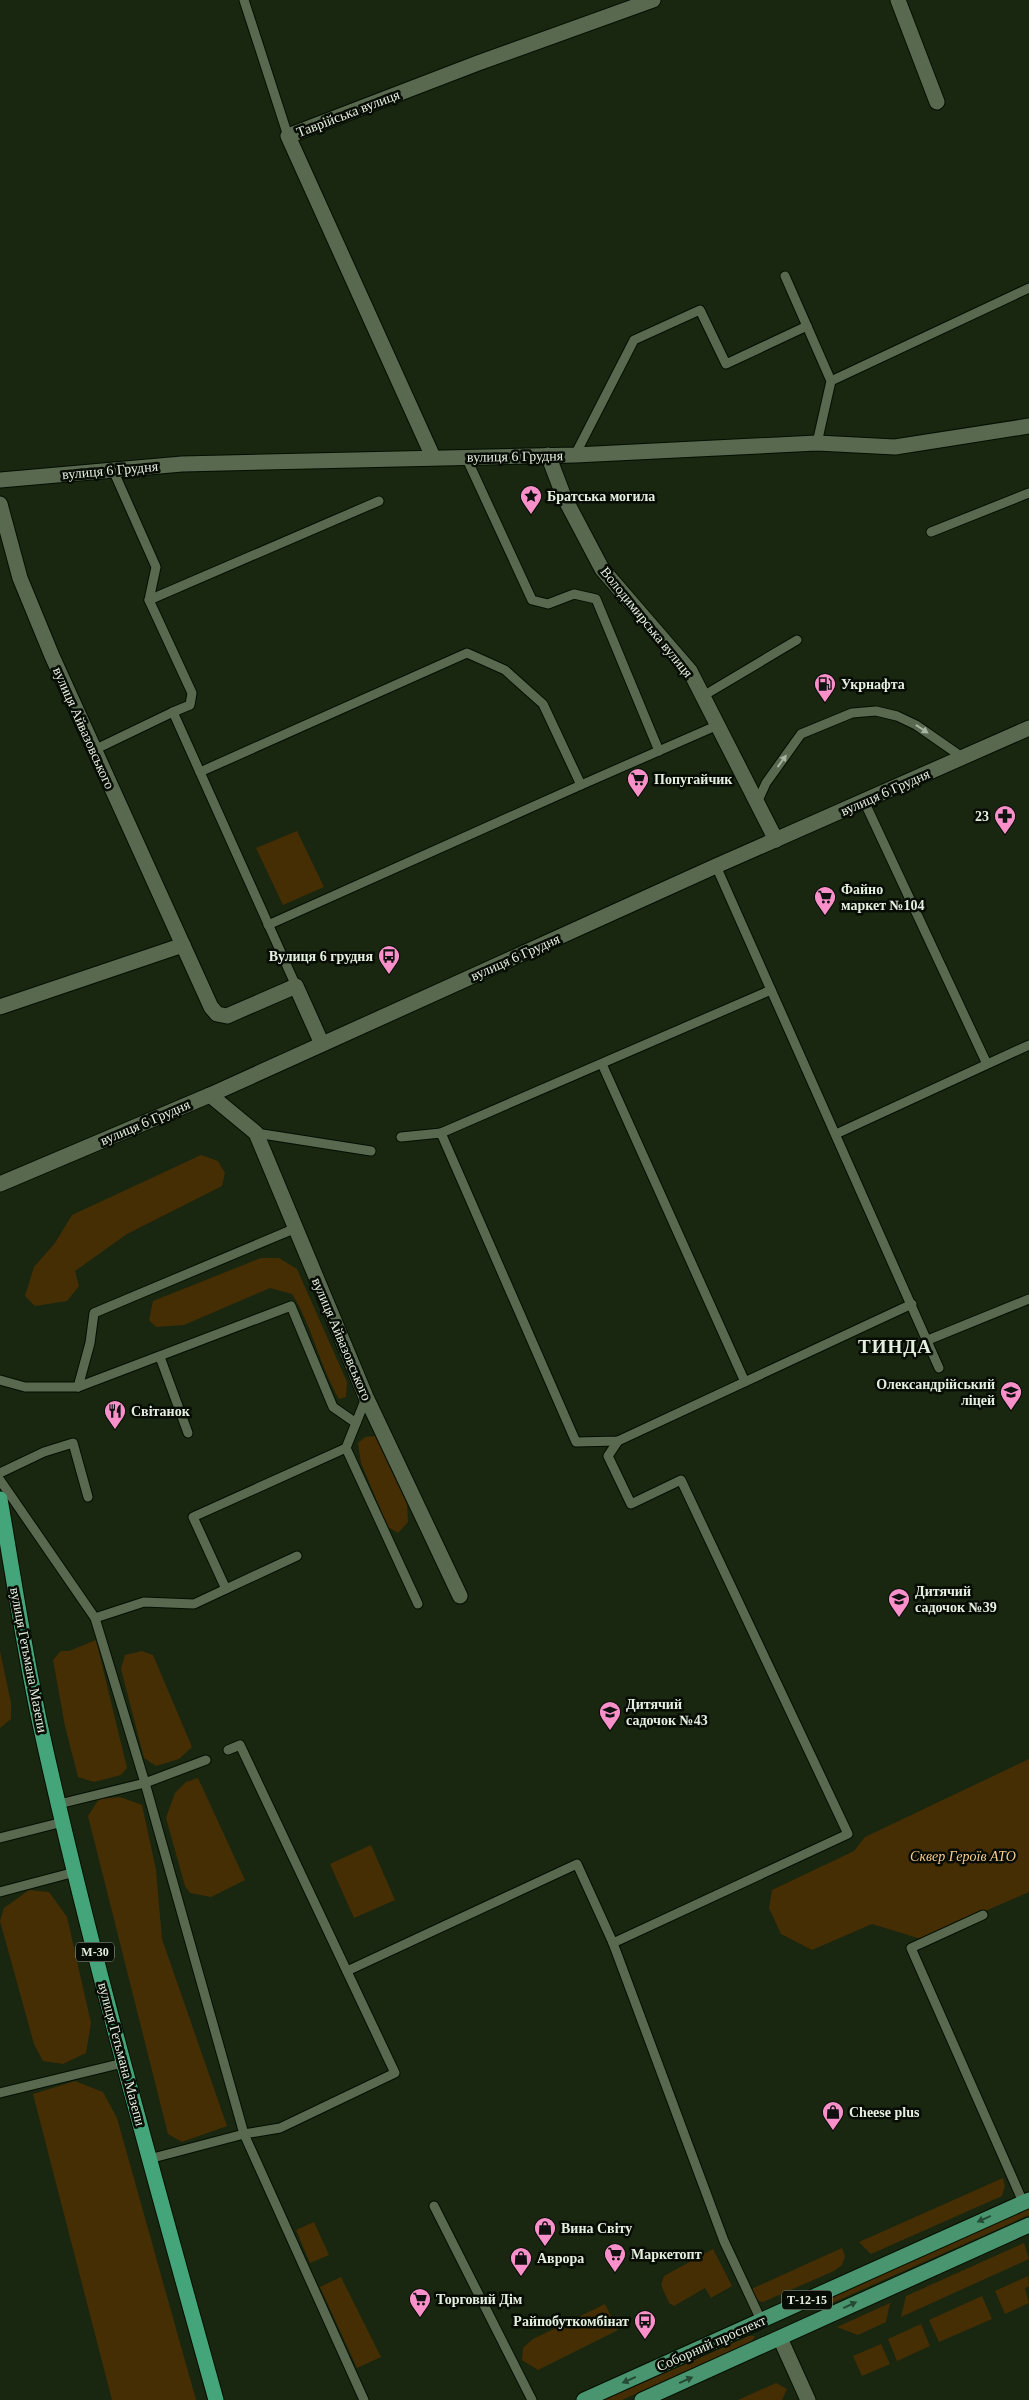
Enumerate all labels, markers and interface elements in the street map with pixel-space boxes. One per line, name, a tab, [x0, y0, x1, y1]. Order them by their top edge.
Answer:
street label: Таврійська вулиця	[294, 87, 402, 140]
street label: вулиця 6 Грудня	[467, 448, 564, 465]
street label: вулиця 6 Грудня	[62, 459, 159, 482]
place icon: Братська могила	[519, 484, 543, 515]
place label: Братська могила	[547, 489, 655, 504]
street label: Володимирська вулиця	[598, 564, 696, 681]
street label: вулиця Айвазовського	[50, 665, 117, 791]
fuel station icon: Укрнафта	[813, 672, 837, 703]
place label: Укрнафта	[841, 677, 905, 692]
one-way arrow	[915, 724, 928, 734]
one-way arrow	[776, 755, 787, 768]
street label: вулиця 6 Грудня	[838, 766, 933, 819]
supermarket icon: Попугайчик	[626, 767, 650, 798]
place label: Попугайчик	[654, 772, 733, 787]
pharmacy icon: 23	[993, 804, 1017, 835]
place label: 23	[975, 809, 989, 824]
place label: Файно маркет №104	[841, 882, 925, 913]
supermarket icon: Файно маркет №104	[813, 885, 837, 916]
street label: вулиця 6 Грудня	[468, 931, 563, 984]
bus stop icon: Вулиця 6 грудня	[377, 944, 401, 975]
place label: Вулиця 6 грудня	[269, 949, 373, 964]
street label: вулиця 6 Грудня	[98, 1097, 193, 1148]
street label: вулиця Айвазовського	[309, 1276, 374, 1403]
district label: ТИНДА	[858, 1336, 932, 1357]
place label: Олександрійський ліцей	[876, 1377, 995, 1408]
school or university icon: Олександрійський ліцей	[999, 1380, 1023, 1411]
restaurant icon: Світанок	[103, 1399, 127, 1430]
place label: Світанок	[131, 1404, 191, 1419]
place label: Дитячий садочок №39	[915, 1584, 997, 1615]
street label: вулиця Гетьмана Мазепи	[7, 1586, 50, 1735]
school or university icon: Дитячий садочок №39	[887, 1587, 911, 1618]
place label: Дитячий садочок №43	[626, 1697, 708, 1728]
school or university icon: Дитячий садочок №43	[598, 1700, 622, 1731]
park label: Сквер Героїв АТО	[910, 1849, 1016, 1864]
road number: М-30	[76, 1942, 114, 1961]
street label: вулиця Гетьмана Мазепи	[95, 1981, 148, 2128]
shop icon: Cheese plus	[821, 2100, 845, 2131]
place label: Cheese plus	[849, 2105, 920, 2120]
shop icon: Вина Світу	[533, 2216, 557, 2247]
one-way arrow	[977, 2216, 991, 2224]
place label: Вина Світу	[561, 2221, 632, 2236]
supermarket icon: Маркетопт	[603, 2242, 627, 2273]
shop icon: Аврора	[509, 2246, 533, 2277]
place label: Маркетопт	[631, 2247, 702, 2262]
place label: Аврора	[537, 2251, 584, 2266]
supermarket icon: Торговий Дім	[408, 2287, 432, 2318]
road number: Т-12-15	[782, 2290, 832, 2310]
place label: Торговий Дім	[436, 2292, 523, 2307]
one-way arrow	[843, 2301, 857, 2309]
bus stop icon: Райпобуткомбінат	[633, 2309, 657, 2340]
street label: Соборний проспект	[654, 2313, 768, 2374]
place label: Райпобуткомбінат	[513, 2314, 629, 2329]
one-way arrow	[622, 2376, 636, 2384]
one-way arrow	[679, 2376, 694, 2384]

